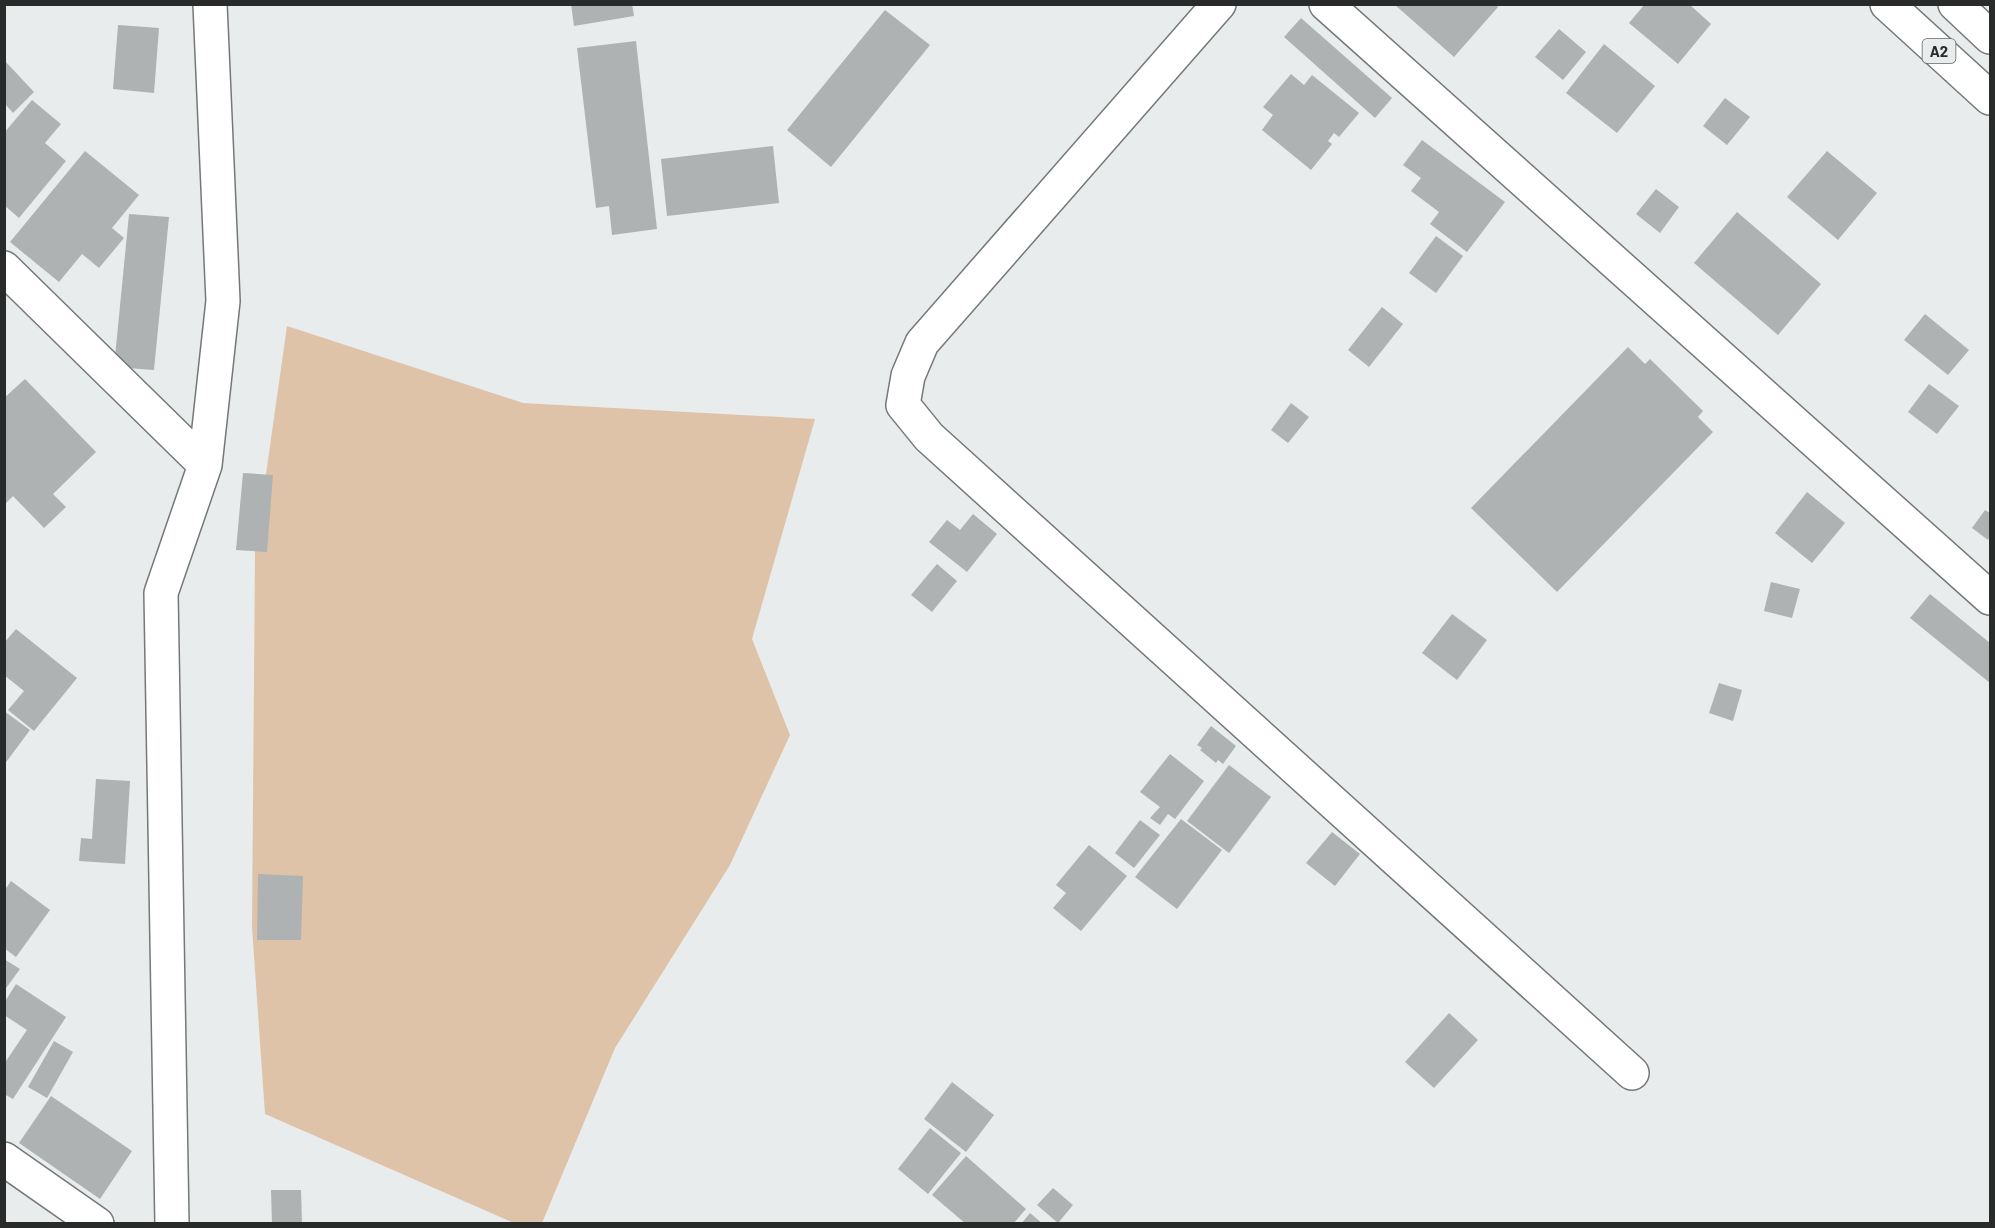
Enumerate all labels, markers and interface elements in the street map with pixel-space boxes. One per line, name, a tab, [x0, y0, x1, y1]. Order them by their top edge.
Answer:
road number: A2	[1922, 39, 1956, 63]

